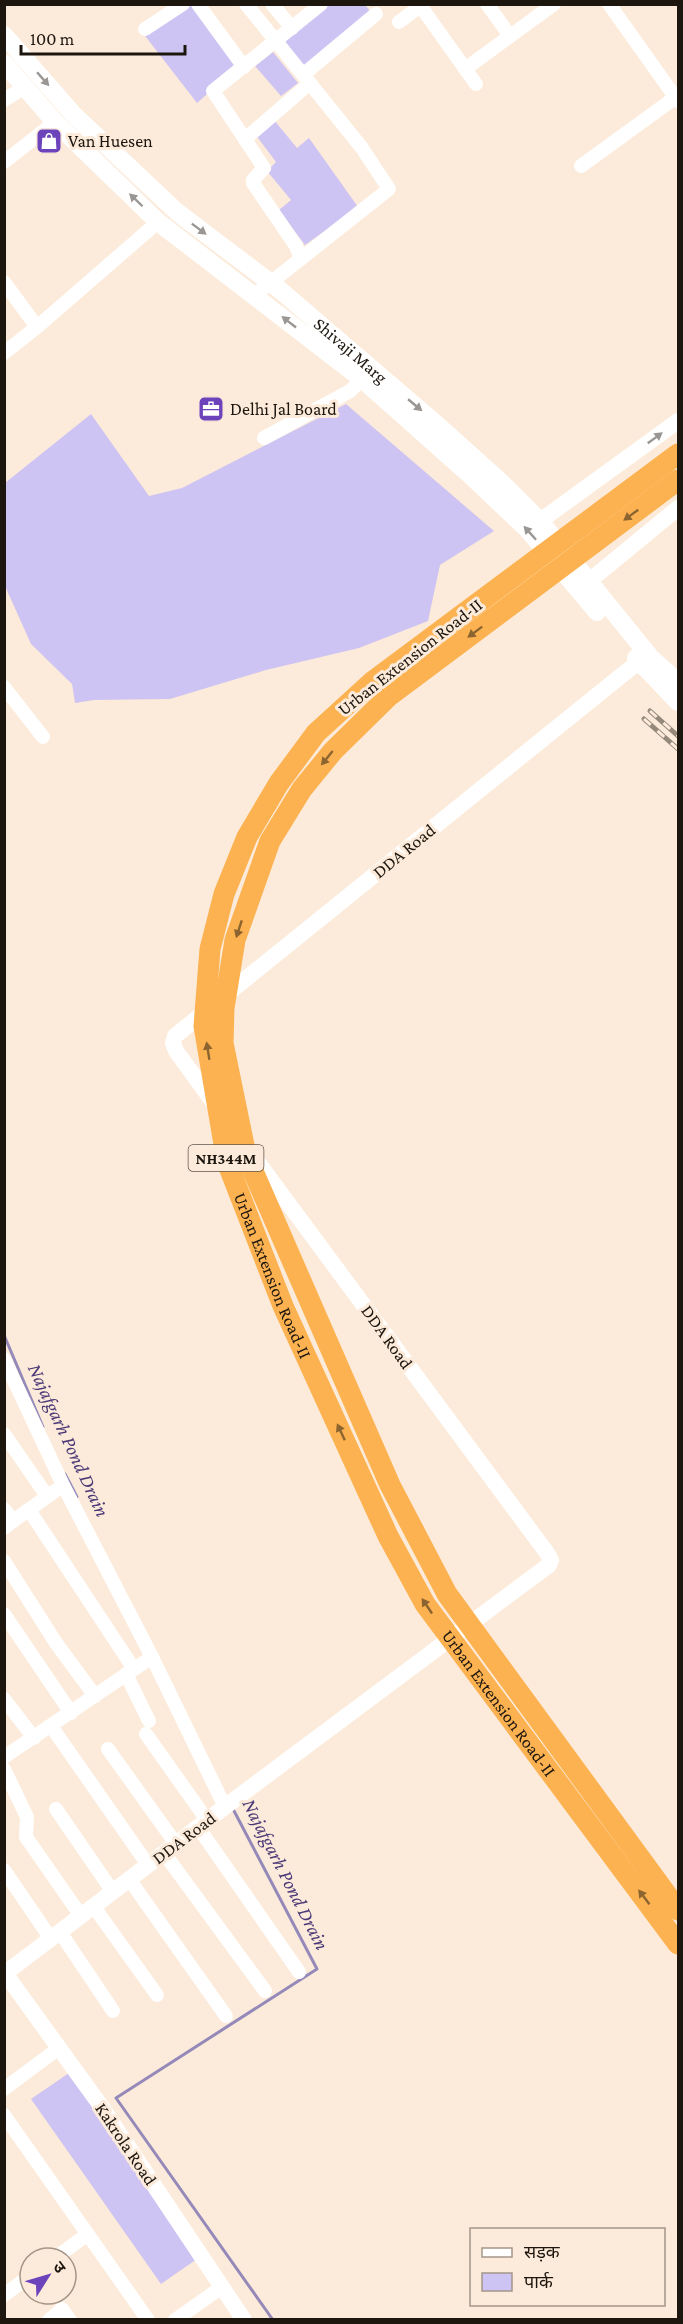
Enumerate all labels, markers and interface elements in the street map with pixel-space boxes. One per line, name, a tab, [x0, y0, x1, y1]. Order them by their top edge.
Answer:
scale bar	[21, 18, 184, 56]
text: 100 m	[30, 29, 75, 49]
one-way arrow	[36, 72, 50, 87]
shop icon: Van Huesen	[34, 126, 64, 156]
place label: Van Huesen	[68, 131, 153, 151]
one-way arrow	[129, 194, 144, 207]
one-way arrow	[191, 222, 206, 234]
street label: Shivaji Marg	[310, 314, 391, 388]
one-way arrow	[281, 316, 296, 328]
office icon: Delhi Jal Board	[196, 394, 226, 424]
one-way arrow	[407, 398, 422, 411]
place label: Delhi Jal Board	[230, 399, 337, 419]
one-way arrow	[648, 432, 663, 444]
one-way arrow	[624, 509, 640, 521]
one-way arrow	[524, 526, 537, 541]
street label: Urban Extension Road-II	[334, 594, 486, 720]
one-way arrow	[468, 625, 483, 637]
one-way arrow	[321, 750, 334, 765]
street label: DDA Road	[369, 820, 439, 882]
one-way arrow	[234, 920, 243, 938]
one-way arrow	[203, 1042, 212, 1061]
road number: NH344M	[188, 1145, 264, 1171]
street label: Urban Extension Road-II	[230, 1190, 316, 1362]
street label: DDA Road	[357, 1301, 417, 1373]
water label: Najafgarh Pond Drain	[23, 1360, 114, 1521]
one-way arrow	[336, 1423, 345, 1440]
one-way arrow	[421, 1599, 433, 1615]
street label: Urban Extension Road-II	[438, 1626, 560, 1780]
water label: Najafgarh Pond Drain	[237, 1795, 334, 1954]
street label: DDA Road	[148, 1807, 220, 1868]
one-way arrow	[638, 1890, 650, 1905]
street label: Kakrola Road	[91, 2099, 161, 2189]
legend	[470, 2228, 665, 2306]
text: सड़क	[524, 2242, 561, 2262]
north arrow	[18, 2246, 78, 2306]
text: उ	[50, 2258, 70, 2277]
text: पार्क	[524, 2271, 554, 2292]

